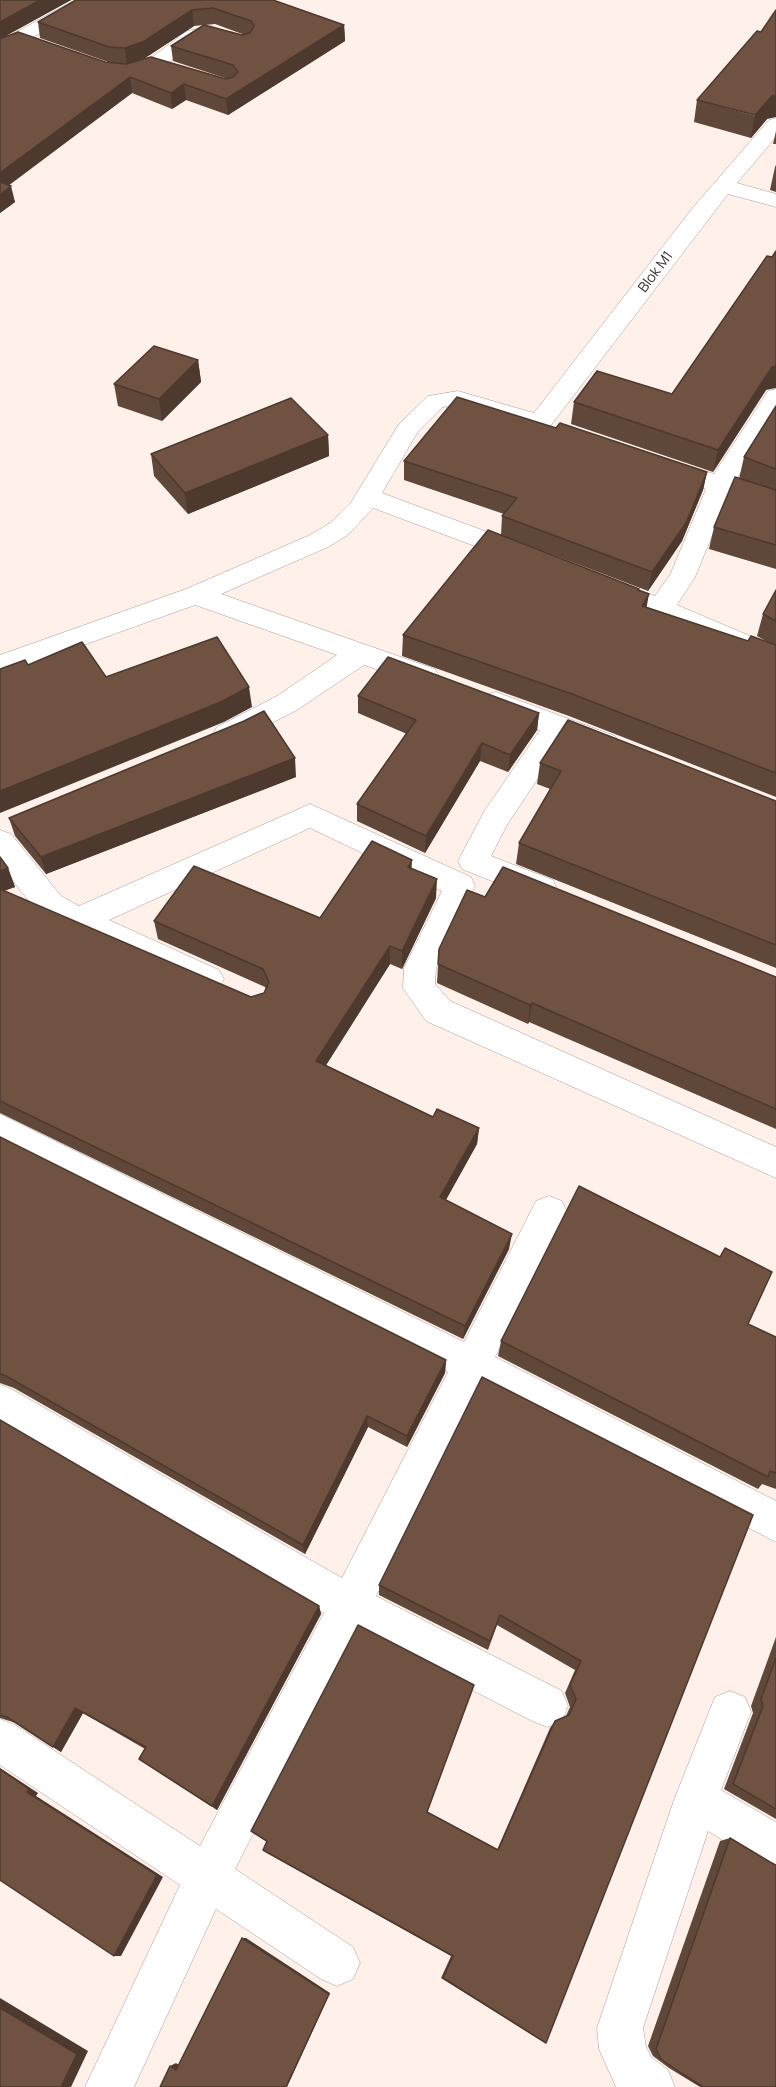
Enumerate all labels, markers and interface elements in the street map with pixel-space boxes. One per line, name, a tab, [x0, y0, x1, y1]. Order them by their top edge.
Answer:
street label: Blok M1	[635, 248, 677, 296]

